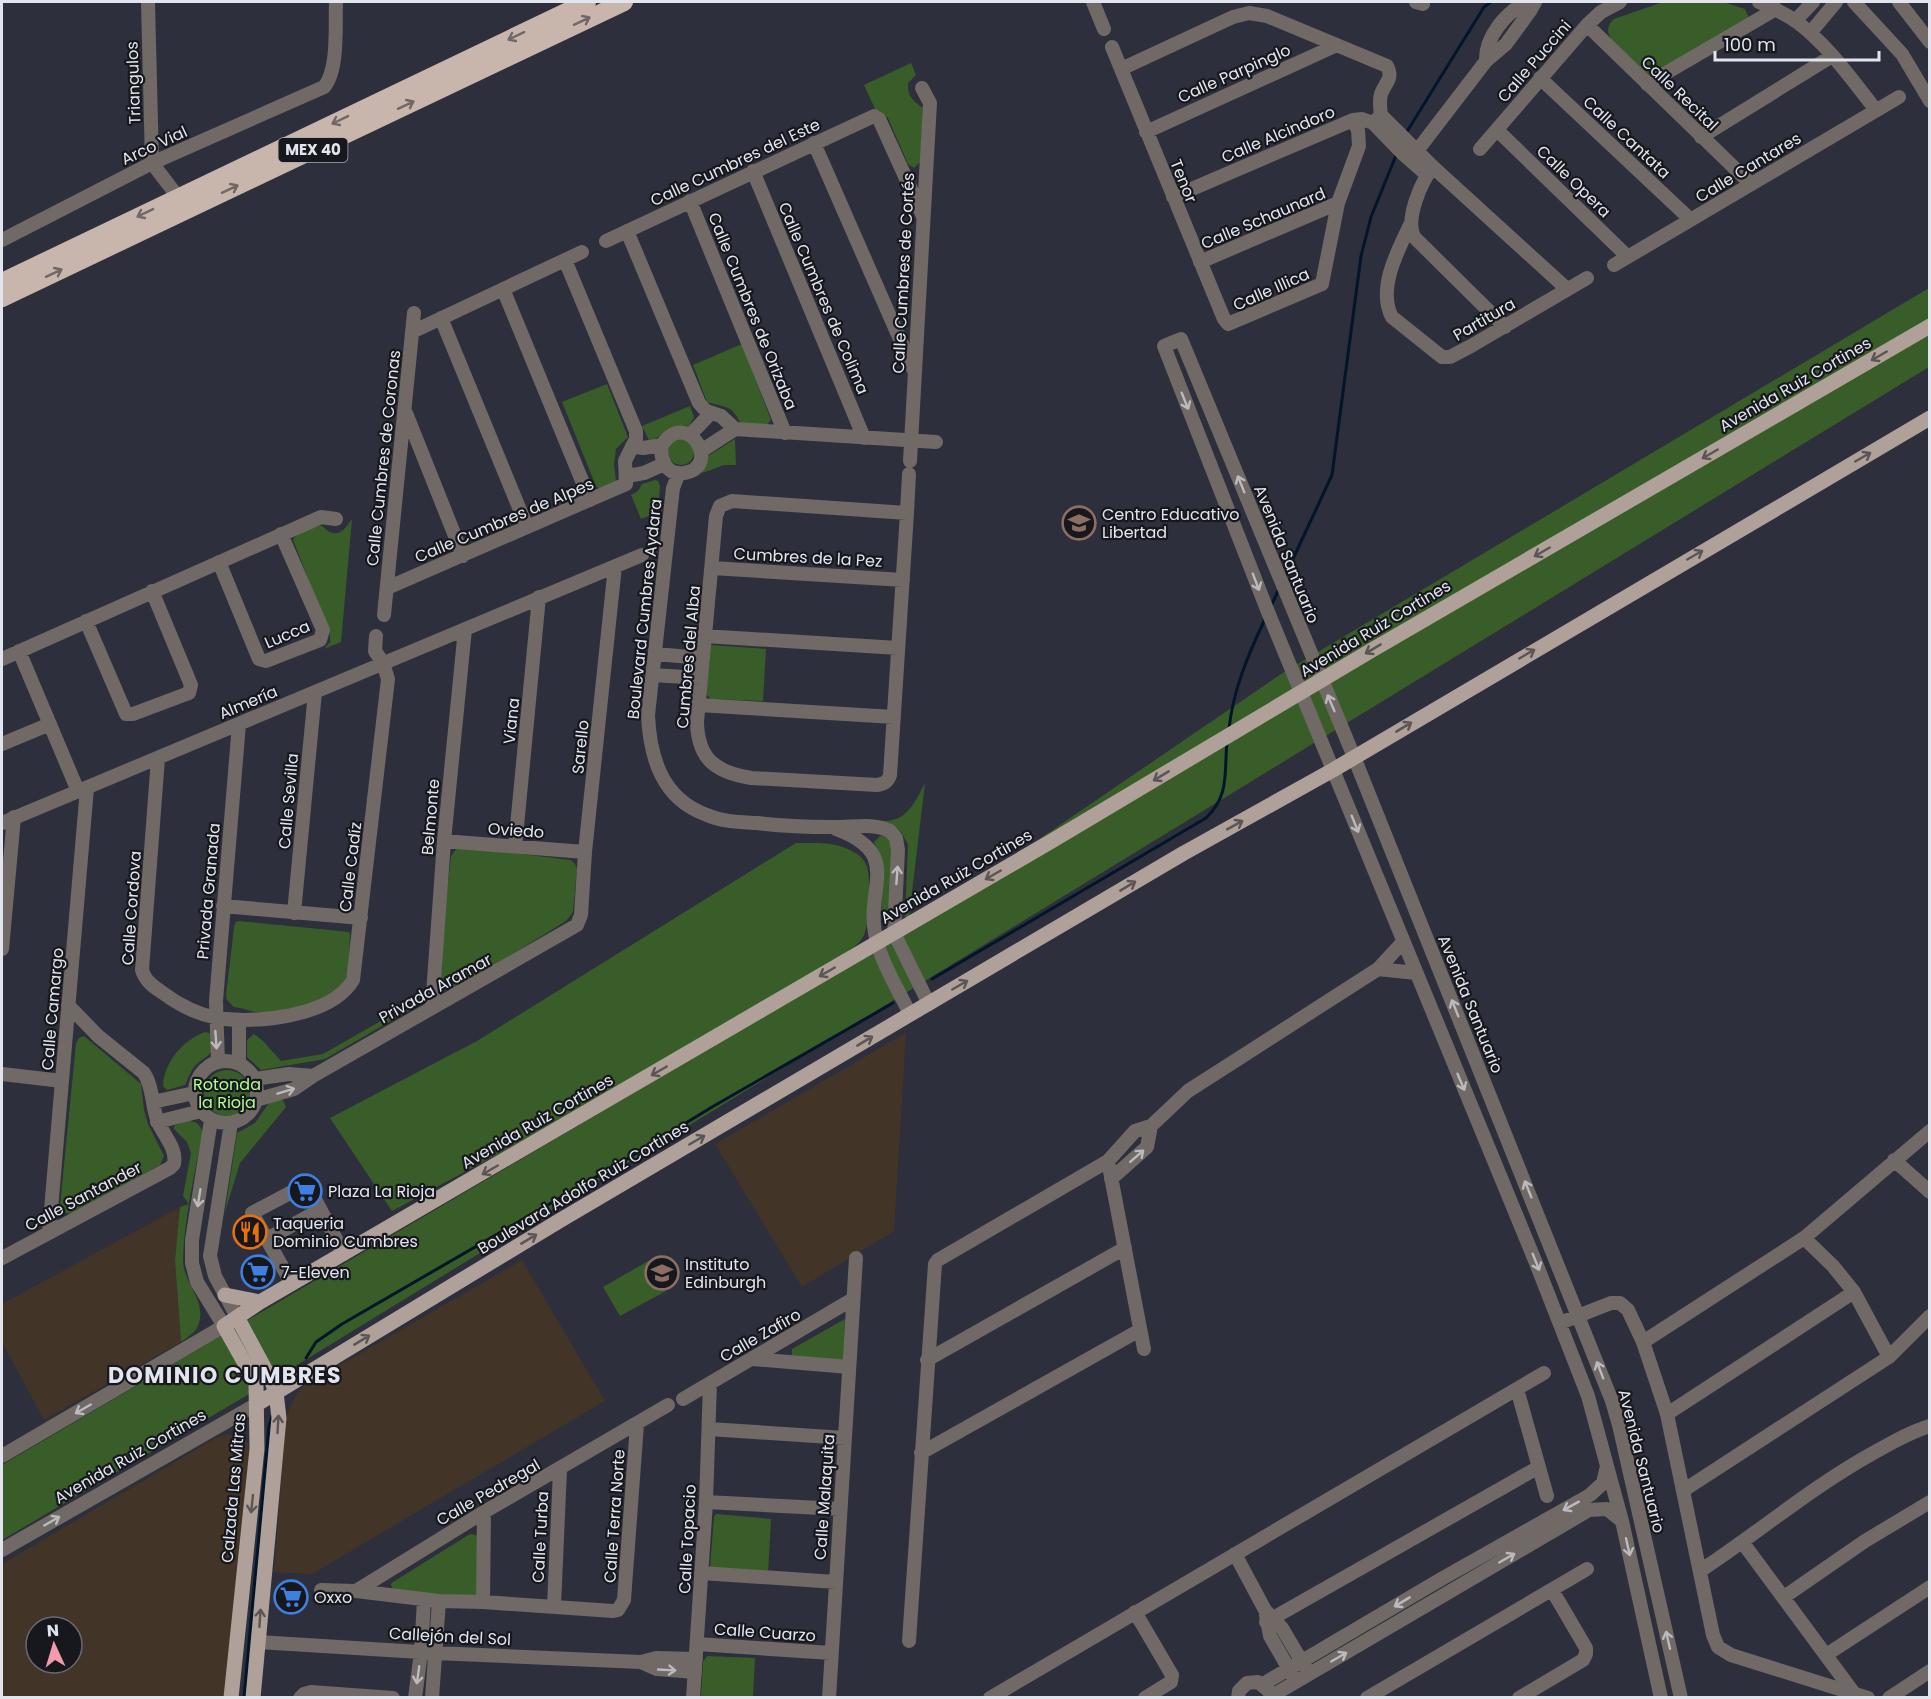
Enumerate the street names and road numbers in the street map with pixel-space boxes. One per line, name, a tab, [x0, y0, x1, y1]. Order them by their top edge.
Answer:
street label: Calle Puccini	[1492, 15, 1577, 107]
street label: Calle Parpinglo	[1174, 38, 1294, 109]
street label: Triangulos	[121, 41, 146, 125]
street label: Calle Recital	[1636, 51, 1723, 136]
street label: Calle Cantata	[1578, 91, 1675, 184]
street label: Calle Alcindoro	[1218, 100, 1338, 169]
street label: Calle Cumbres del Este	[647, 113, 824, 212]
street label: Arco Vial	[117, 120, 191, 171]
street label: Calle Cantares	[1691, 127, 1805, 208]
road number: MEX 40	[278, 138, 348, 162]
street label: Calle Opera	[1531, 140, 1616, 223]
street label: Tenor	[1164, 156, 1203, 206]
street label: Calle Cumbres de Cortés	[887, 172, 920, 374]
street label: Calle Schaunard	[1197, 182, 1329, 255]
street label: Calle Cumbres de Colima	[773, 199, 874, 398]
street label: Calle Cumbres de Orizaba	[702, 209, 803, 413]
street label: Calle Illica	[1229, 262, 1313, 317]
street label: Partitura	[1449, 292, 1520, 347]
street label: Avenida Ruiz Cortines	[1715, 331, 1876, 437]
street label: Calle Cumbres de Coronas	[361, 349, 406, 567]
street label: Calle Cumbres de Alpes	[411, 472, 597, 569]
street label: Avenida Santuario	[1248, 482, 1325, 627]
street label: Boulevard Cumbres Aydara	[621, 498, 668, 720]
street label: Cumbres de la Pez	[733, 542, 883, 573]
street label: Avenida Ruiz Cortines	[1296, 574, 1455, 683]
street label: Cumbres del Alba	[671, 584, 706, 730]
street label: Lucca	[261, 615, 314, 654]
street label: Almería	[215, 680, 281, 725]
street label: Viana	[498, 697, 525, 745]
street label: Sarello	[566, 719, 595, 775]
street label: Calle Sevilla	[273, 752, 304, 850]
street label: Belmonte	[416, 778, 445, 856]
street label: Oviedo	[487, 817, 545, 844]
street label: Calle Cadíz	[334, 821, 367, 913]
street label: Privada Granada	[191, 822, 226, 960]
street label: Avenida Ruiz Cortines	[876, 823, 1037, 929]
street label: Calle Cordova	[116, 850, 147, 966]
street label: Avenida Santuario	[1432, 932, 1509, 1077]
street label: Calle Camargo	[36, 947, 69, 1071]
street label: Privada Aramar	[375, 948, 496, 1029]
street label: Avenida Ruiz Cortines	[457, 1068, 618, 1174]
street label: Boulevard Adolfo Ruiz Cortines	[473, 1115, 693, 1260]
street label: Calle Santander	[21, 1156, 146, 1237]
street label: Calle Zafiro	[715, 1303, 805, 1368]
street label: Avenida Santuario	[1613, 1387, 1670, 1535]
street label: Avenida Ruiz Cortines	[50, 1403, 211, 1509]
street label: Calzada Las Mitras	[215, 1412, 251, 1564]
street label: Calle Malaquita	[809, 1433, 840, 1561]
street label: Calle Terra Norte	[598, 1448, 631, 1584]
street label: Calle Pedregal	[432, 1453, 545, 1532]
street label: Calle Topacio	[673, 1484, 702, 1594]
street label: Calle Turba	[527, 1491, 554, 1583]
street label: Calle Cuarzo	[713, 1617, 817, 1648]
street label: Callejón del Sol	[388, 1622, 512, 1651]

